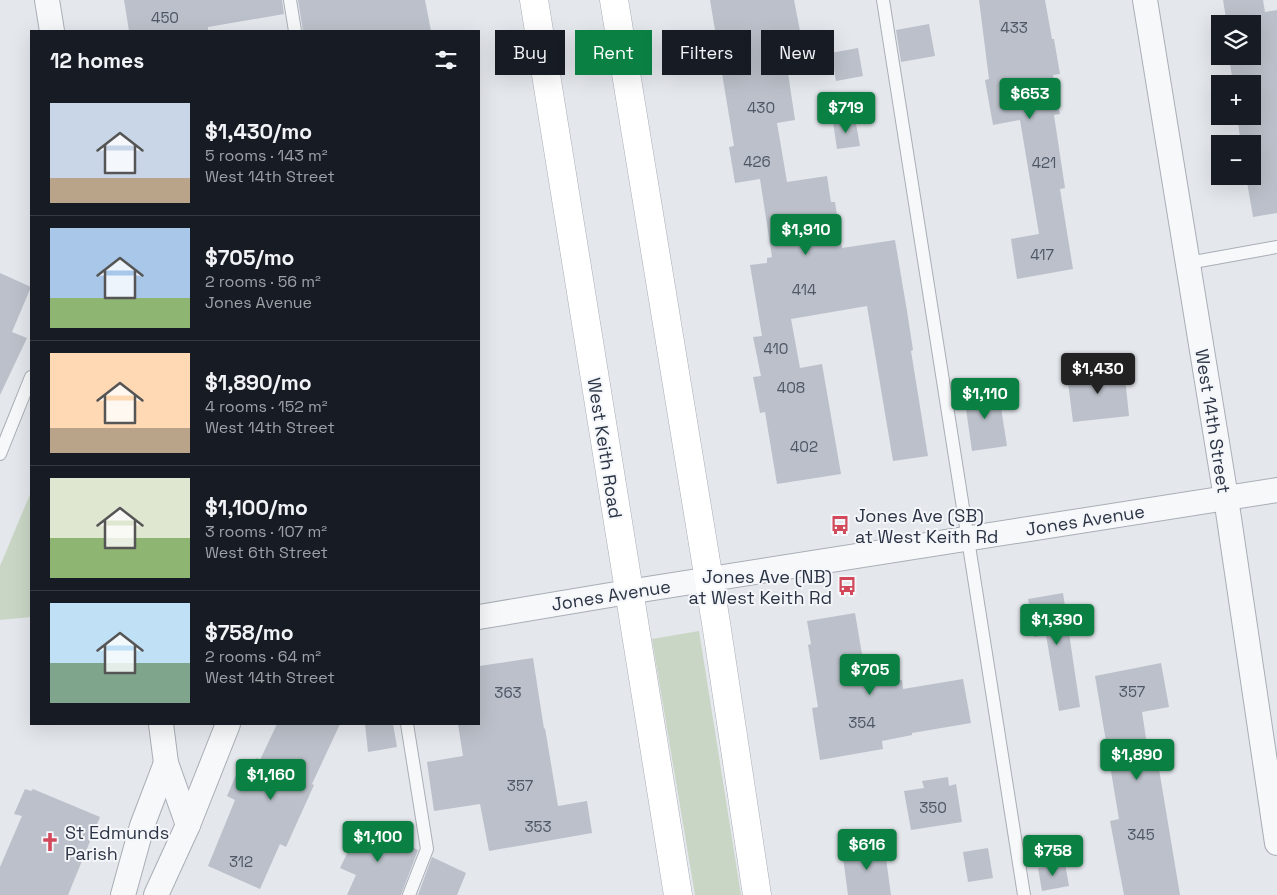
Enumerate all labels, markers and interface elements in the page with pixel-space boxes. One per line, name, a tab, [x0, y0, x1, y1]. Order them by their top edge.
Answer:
house number: 450	[151, 8, 179, 27]
map controls	[1211, 15, 1261, 185]
button: layers	[1211, 15, 1261, 65]
house number: 433	[1000, 18, 1028, 37]
chip: Buy	[495, 30, 565, 75]
chip: Rent	[575, 30, 652, 75]
chip: Filters	[662, 30, 751, 75]
chip: New	[761, 30, 834, 75]
icon: filters	[432, 46, 460, 74]
text: 12 homes	[50, 47, 144, 74]
button: +	[1211, 75, 1261, 125]
pin: $653	[1000, 78, 1060, 120]
text: $653	[1011, 83, 1049, 104]
pin: $719	[816, 92, 876, 134]
text: $719	[828, 97, 864, 118]
house number: 430	[747, 98, 775, 117]
text: $1,430/mo	[205, 118, 312, 145]
icon: home	[90, 123, 150, 183]
button: −	[1211, 135, 1261, 185]
text: 5 rooms · 143 m²	[205, 145, 328, 166]
house number: 426	[743, 152, 771, 171]
house number: 421	[1032, 153, 1056, 172]
text: West 14th Street	[205, 166, 335, 187]
pin: $1,910	[765, 214, 847, 256]
text: $1,910	[781, 219, 831, 240]
text: $705/mo	[205, 244, 294, 271]
house number: 417	[1030, 245, 1054, 264]
icon: home	[90, 248, 150, 308]
text: 2 rooms · 56 m²	[205, 271, 321, 292]
house number: 414	[792, 280, 816, 299]
text: Jones Avenue	[205, 292, 312, 313]
house number: 410	[764, 339, 788, 358]
street label: West 14th Street	[1190, 347, 1236, 495]
pin: $1,430	[1057, 352, 1139, 395]
text: $1,430	[1072, 358, 1124, 379]
text: $1,890/mo	[205, 369, 312, 396]
icon: home	[90, 373, 150, 433]
street label: West Keith Road	[583, 376, 627, 520]
house number: 408	[777, 378, 805, 397]
pin: $1,110	[944, 378, 1026, 420]
text: $1,110	[962, 383, 1008, 404]
text: 4 rooms · 152 m²	[205, 396, 328, 417]
text: West 14th Street	[205, 417, 335, 438]
house number: 402	[790, 437, 818, 456]
text: $1,100/mo	[205, 494, 308, 521]
icon: home	[90, 498, 150, 558]
street label: Jones Avenue	[1024, 499, 1146, 541]
place label: Jones Ave (SB) at West Keith Rd	[855, 504, 998, 548]
bus stop icon: Jones Ave (SB) at West Keith Rd	[829, 514, 851, 536]
text: 3 rooms · 107 m²	[205, 521, 327, 542]
text: West 6th Street	[205, 542, 328, 563]
place label: Jones Ave (NB) at West Keith Rd	[689, 565, 832, 609]
street label: Jones Avenue	[550, 574, 672, 616]
bus stop icon: Jones Ave (NB) at West Keith Rd	[836, 575, 858, 597]
pin: $1,390	[1016, 604, 1098, 646]
text: $1,390	[1031, 609, 1083, 630]
text: $758/mo	[205, 619, 294, 646]
icon: home	[90, 623, 150, 683]
text: 2 rooms · 64 m²	[205, 646, 321, 667]
pin: $705	[840, 654, 900, 696]
text: $705	[851, 659, 889, 680]
text: West 14th Street	[205, 667, 335, 688]
house number: 357	[1119, 682, 1145, 701]
house number: 363	[494, 683, 522, 702]
house number: 354	[848, 713, 876, 732]
pin: $1,890	[1096, 738, 1178, 781]
text: $1,890	[1111, 744, 1163, 765]
pin: $1,160	[230, 758, 312, 801]
text: $1,160	[247, 764, 295, 785]
house number: 357	[507, 776, 533, 795]
house number: 350	[919, 798, 947, 817]
house number: 353	[524, 817, 552, 836]
pin: $1,100	[337, 820, 419, 863]
place label: St Edmunds Parish	[65, 821, 169, 865]
house number: 345	[1127, 825, 1155, 844]
text: $1,100	[354, 826, 402, 847]
pin: $616	[837, 828, 897, 871]
church icon: St Edmunds Parish	[39, 831, 61, 853]
text: $616	[849, 834, 885, 855]
pin: $758	[1023, 834, 1083, 877]
text: $758	[1034, 840, 1072, 861]
house number: 312	[229, 852, 253, 871]

